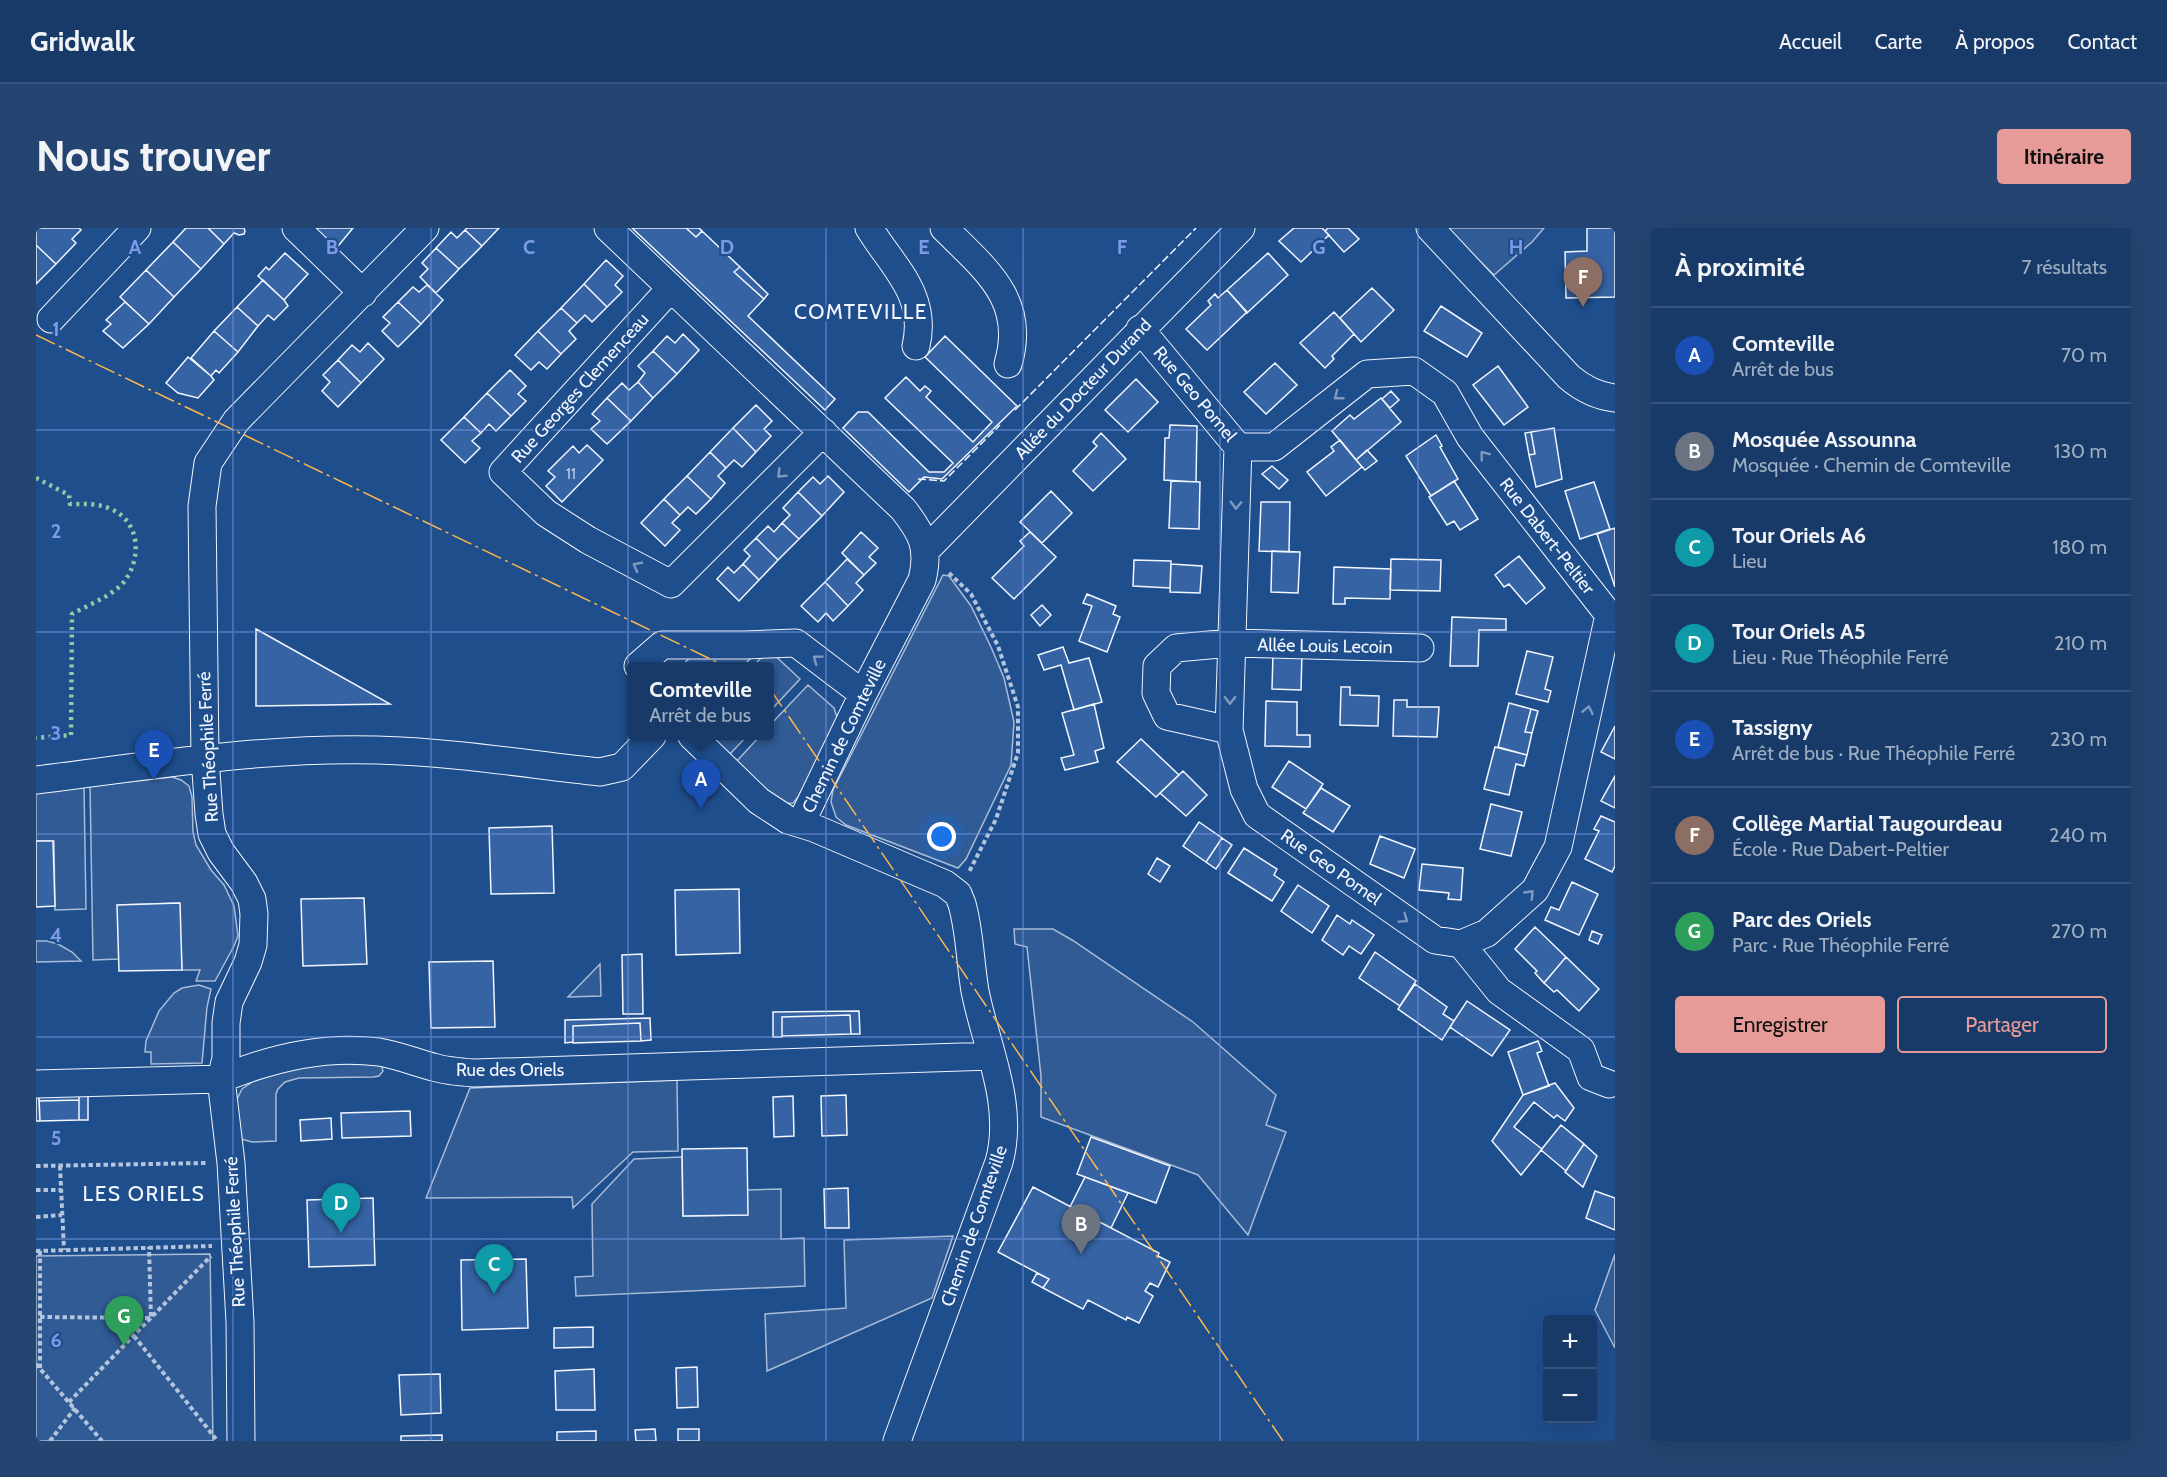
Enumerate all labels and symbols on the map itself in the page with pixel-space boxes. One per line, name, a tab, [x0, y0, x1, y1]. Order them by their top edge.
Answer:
text: A	[129, 235, 142, 259]
text: B	[326, 235, 338, 259]
text: C	[523, 235, 535, 259]
text: D	[720, 235, 734, 259]
text: E	[918, 235, 930, 259]
text: F	[1117, 235, 1128, 259]
text: G	[1312, 235, 1326, 259]
text: H	[1509, 235, 1523, 259]
pin: F	[1564, 257, 1602, 307]
district label: COMTEVILLE	[794, 299, 928, 324]
street label: Rue Georges Clemenceau	[507, 308, 653, 468]
street label: Allée du Docteur Durand	[1010, 314, 1156, 464]
text: 1	[52, 317, 60, 341]
street label: Rue Geo Pomel	[1149, 342, 1242, 447]
one-way arrow	[1334, 389, 1345, 400]
one-way arrow	[1481, 451, 1492, 462]
house number: 11	[566, 465, 576, 483]
one-way arrow	[778, 466, 789, 477]
street label: Rue Dabert-Peltier	[1495, 473, 1599, 599]
one-way arrow	[1230, 501, 1242, 510]
text: 2	[51, 519, 61, 543]
one-way arrow	[633, 562, 643, 573]
street label: Allée Louis Lecoin	[1257, 634, 1393, 658]
street label: Chemin de Comteville	[797, 655, 891, 817]
one-way arrow	[812, 655, 823, 666]
street label: Rue Théophile Ferré	[193, 671, 223, 823]
one-way arrow	[1223, 696, 1236, 705]
one-way arrow	[1581, 705, 1594, 715]
text: 3	[51, 721, 61, 745]
pin: E	[134, 730, 174, 780]
pin: A	[682, 760, 720, 809]
your location	[927, 822, 956, 851]
street label: Rue Geo Pomel	[1276, 824, 1386, 910]
one-way arrow	[1523, 890, 1534, 900]
one-way arrow	[1398, 912, 1409, 923]
text: 4	[50, 923, 62, 947]
street label: Rue des Oriels	[456, 1059, 564, 1081]
text: 5	[51, 1126, 61, 1150]
street label: Chemin de Comteville	[936, 1143, 1012, 1309]
street label: Rue Théophile Ferré	[220, 1156, 250, 1308]
district label: LES ORIELS	[83, 1181, 205, 1206]
pin: D	[322, 1184, 360, 1233]
pin: B	[1062, 1204, 1100, 1254]
pin: C	[474, 1244, 514, 1294]
pin: G	[104, 1296, 143, 1346]
text: 6	[50, 1328, 62, 1352]

